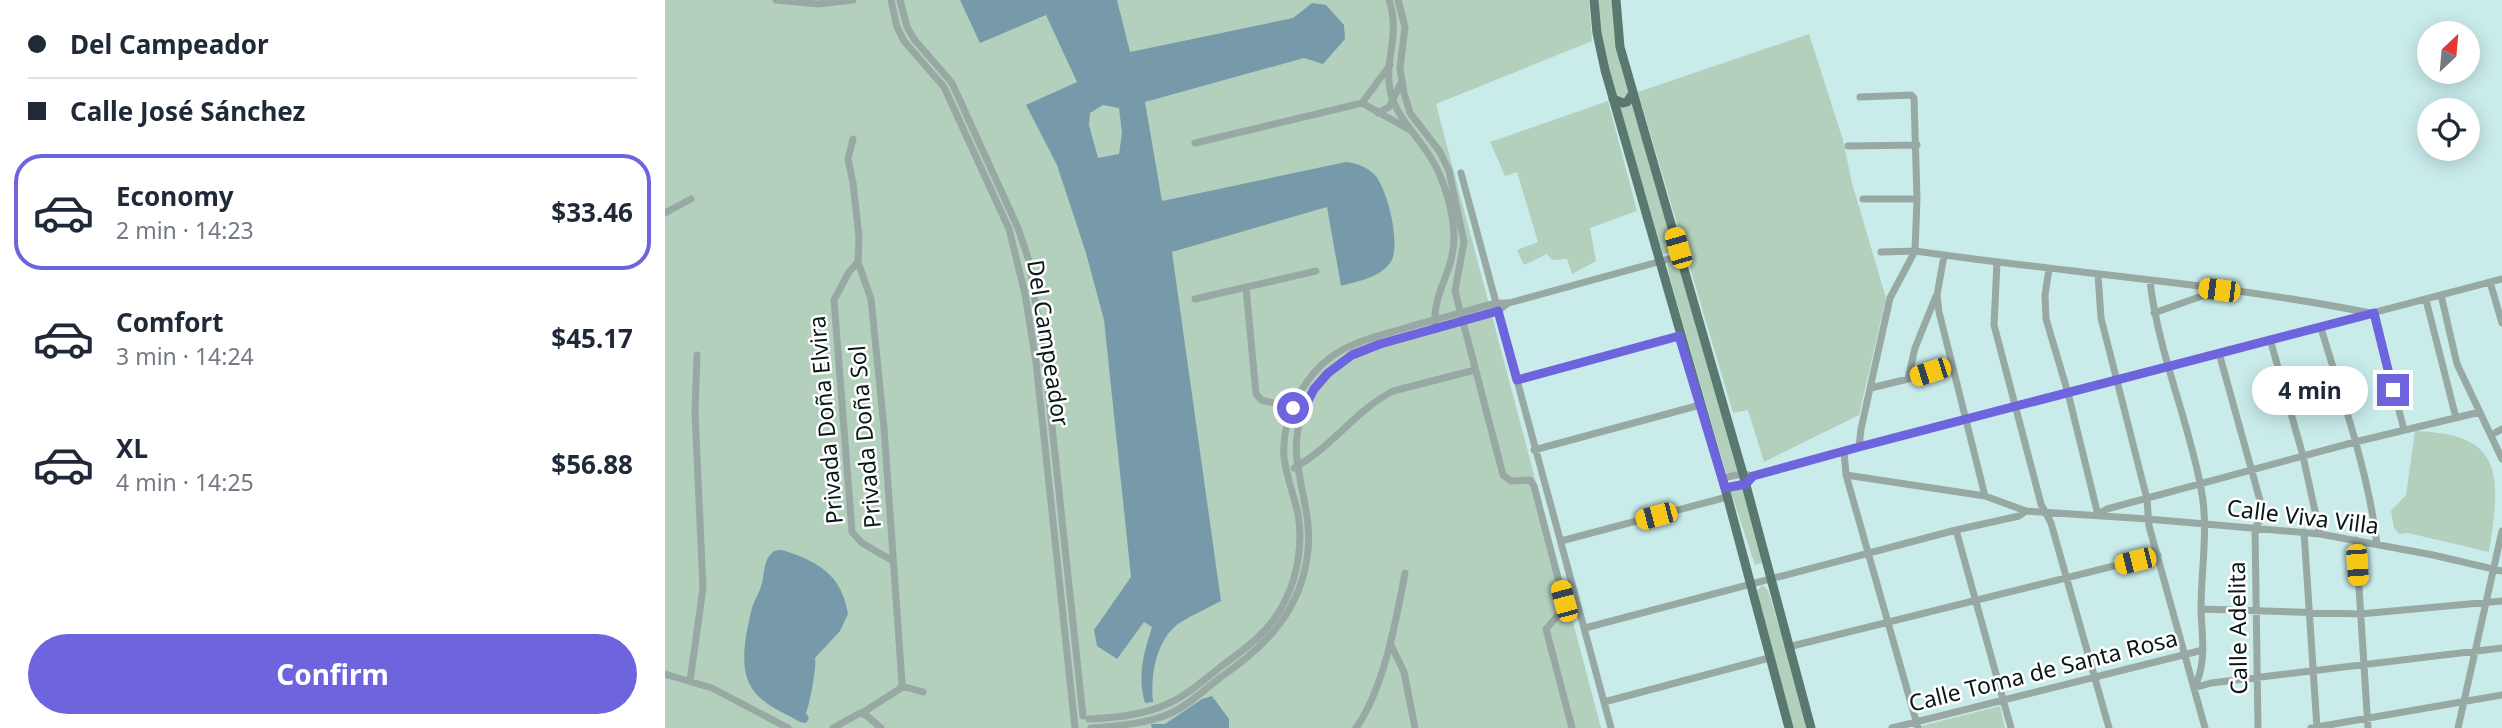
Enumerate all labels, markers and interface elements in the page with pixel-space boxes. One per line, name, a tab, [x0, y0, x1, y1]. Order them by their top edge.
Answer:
north arrow	[2417, 21, 2480, 84]
map controls	[2417, 21, 2480, 161]
text: Del Campeador	[70, 26, 269, 62]
text: Calle José Sánchez	[70, 93, 305, 129]
button: locate	[2417, 98, 2480, 161]
text: Economy	[116, 178, 234, 214]
icon: car	[32, 181, 95, 244]
text: $33.46	[551, 194, 633, 230]
text: 2 min · 14:23	[116, 214, 254, 246]
car	[1663, 225, 1694, 271]
street label: Del Campeador	[1020, 257, 1078, 429]
car	[2197, 277, 2242, 303]
text: Comfort	[116, 304, 224, 340]
icon: car	[32, 307, 95, 370]
street label: Privada Doña Elvira	[800, 314, 850, 526]
text: $45.17	[551, 320, 633, 356]
text: 3 min · 14:24	[116, 340, 254, 372]
street label: Privada Doña Sol	[840, 344, 888, 530]
car	[1907, 356, 1954, 388]
callout: 4 min	[2253, 366, 2369, 414]
text: 4 min	[2278, 374, 2342, 406]
route end	[2377, 374, 2409, 406]
route start	[1277, 392, 1309, 424]
text: XL	[116, 430, 148, 466]
icon: car	[32, 433, 95, 496]
text: $56.88	[551, 446, 633, 482]
text: 4 min · 14:25	[116, 466, 254, 498]
street label: Calle Viva Villa	[2225, 491, 2381, 541]
car	[1633, 500, 1680, 532]
car	[2346, 543, 2369, 587]
car	[2113, 546, 2158, 576]
street label: Calle Adelita	[2220, 561, 2254, 695]
car	[1549, 578, 1580, 624]
street label: Calle Toma de Santa Rosa	[1905, 621, 2181, 719]
button: Confirm	[28, 634, 637, 714]

